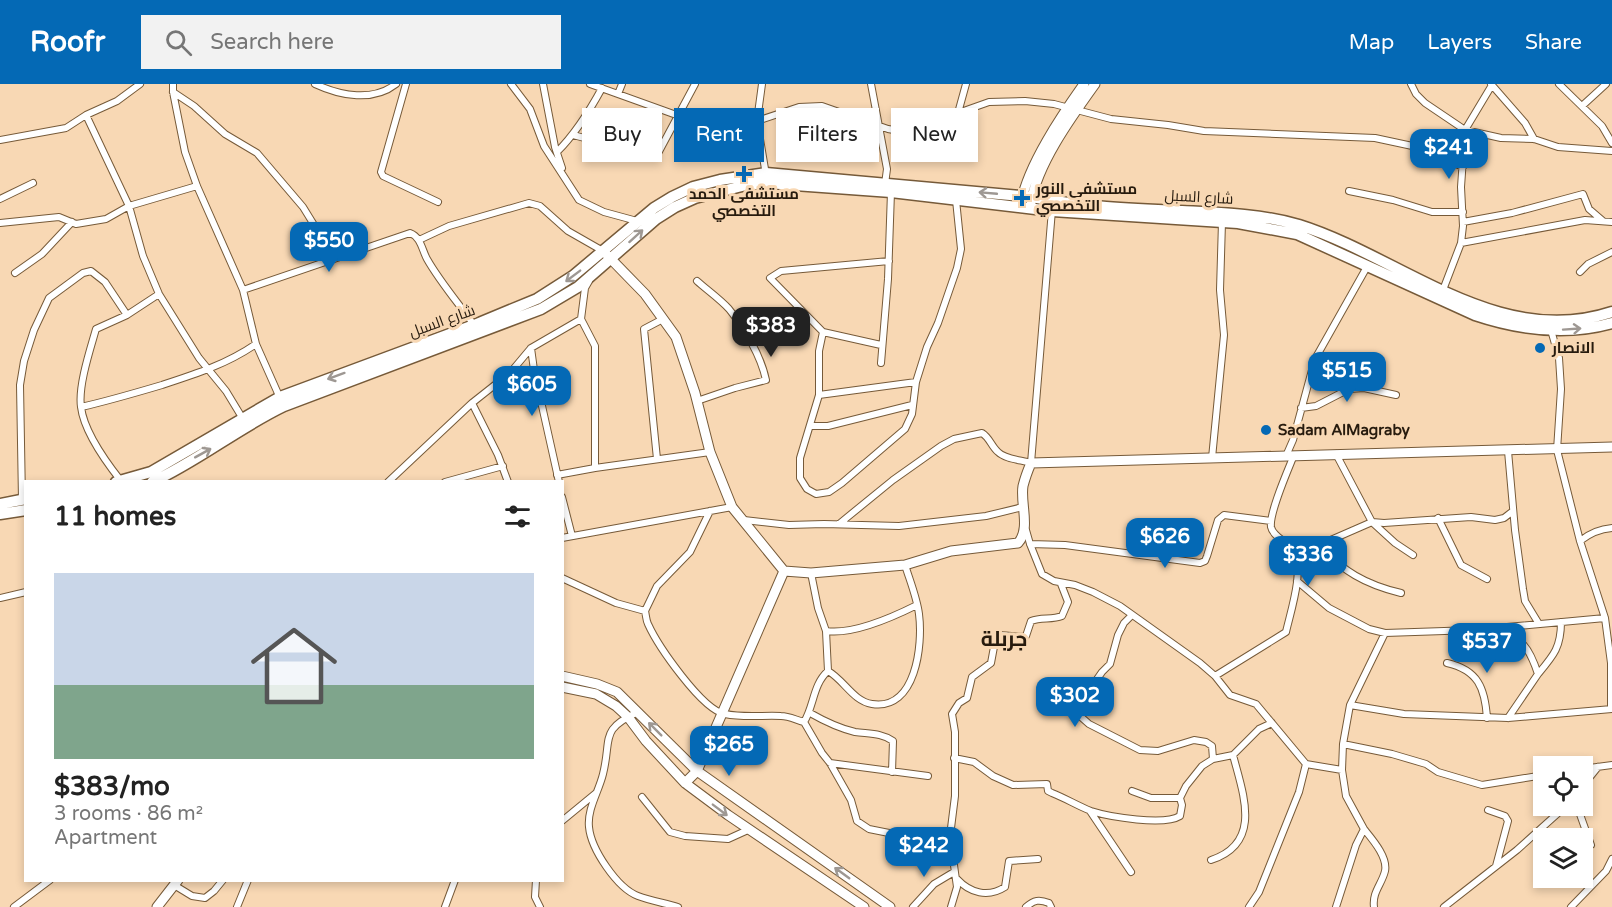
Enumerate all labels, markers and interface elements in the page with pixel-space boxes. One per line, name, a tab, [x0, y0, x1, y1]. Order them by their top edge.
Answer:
search box	[141, 15, 561, 69]
text: Roofr	[30, 25, 105, 59]
icon: search	[162, 26, 195, 59]
text: Search here	[210, 29, 334, 55]
text: Map	[1349, 30, 1394, 55]
text: Layers	[1427, 30, 1492, 55]
text: Share	[1525, 30, 1582, 55]
chip: Buy	[582, 108, 662, 162]
chip: Rent	[674, 108, 764, 162]
chip: Filters	[776, 108, 879, 162]
chip: New	[891, 108, 978, 162]
pin: $241	[1413, 129, 1485, 180]
text: $241	[1424, 136, 1474, 160]
marker: مستشفى الحمد التخصصي	[735, 165, 753, 183]
place label: مستشفى النور التخصصي	[1035, 180, 1137, 217]
place label: مستشفى الحمد التخصصي	[689, 185, 799, 222]
street label: شارع السبل	[1164, 186, 1234, 210]
one-way arrow	[978, 187, 998, 198]
marker: مستشفى النور التخصصي	[1013, 189, 1031, 207]
pin: $550	[293, 222, 365, 273]
text: $550	[304, 229, 354, 253]
one-way arrow	[628, 229, 643, 243]
one-way arrow	[565, 269, 581, 282]
street label: شارع السبل	[407, 301, 478, 343]
pin: $383	[735, 307, 807, 358]
text: $383	[746, 314, 796, 338]
one-way arrow	[1562, 324, 1582, 335]
place label: الانصار	[1551, 339, 1595, 357]
marker: الانصار	[1533, 341, 1547, 355]
pin: $515	[1311, 352, 1383, 403]
text: $515	[1322, 359, 1372, 383]
pin: $605	[496, 366, 568, 417]
one-way arrow	[327, 371, 346, 382]
text: $605	[507, 373, 557, 397]
place label: Sadam AlMagraby	[1278, 421, 1410, 440]
marker: Sadam AlMagraby	[1259, 423, 1273, 437]
one-way arrow	[194, 447, 211, 459]
icon: filters	[501, 500, 534, 533]
text: 11 homes	[54, 501, 176, 532]
pin: $626	[1129, 518, 1201, 569]
text: $626	[1140, 525, 1190, 549]
pin: $336	[1272, 536, 1344, 587]
text: $336	[1283, 543, 1333, 567]
icon: home	[240, 612, 348, 720]
pin: $537	[1451, 623, 1523, 674]
district label: جربلة	[981, 627, 1027, 652]
text: $537	[1462, 630, 1512, 654]
pin: $302	[1039, 677, 1111, 728]
text: $302	[1050, 684, 1100, 708]
one-way arrow	[647, 721, 662, 736]
pin: $265	[693, 726, 765, 777]
text: $265	[704, 733, 754, 757]
map controls	[1533, 756, 1593, 888]
button: locate	[1533, 756, 1593, 816]
text: $383/mo	[54, 771, 170, 802]
text: 3 rooms · 86 m²	[54, 802, 203, 826]
one-way arrow	[712, 803, 728, 816]
text: Apartment	[54, 826, 157, 850]
pin: $242	[888, 827, 960, 878]
button: layers	[1533, 828, 1593, 888]
text: $242	[899, 834, 949, 858]
one-way arrow	[835, 867, 851, 879]

